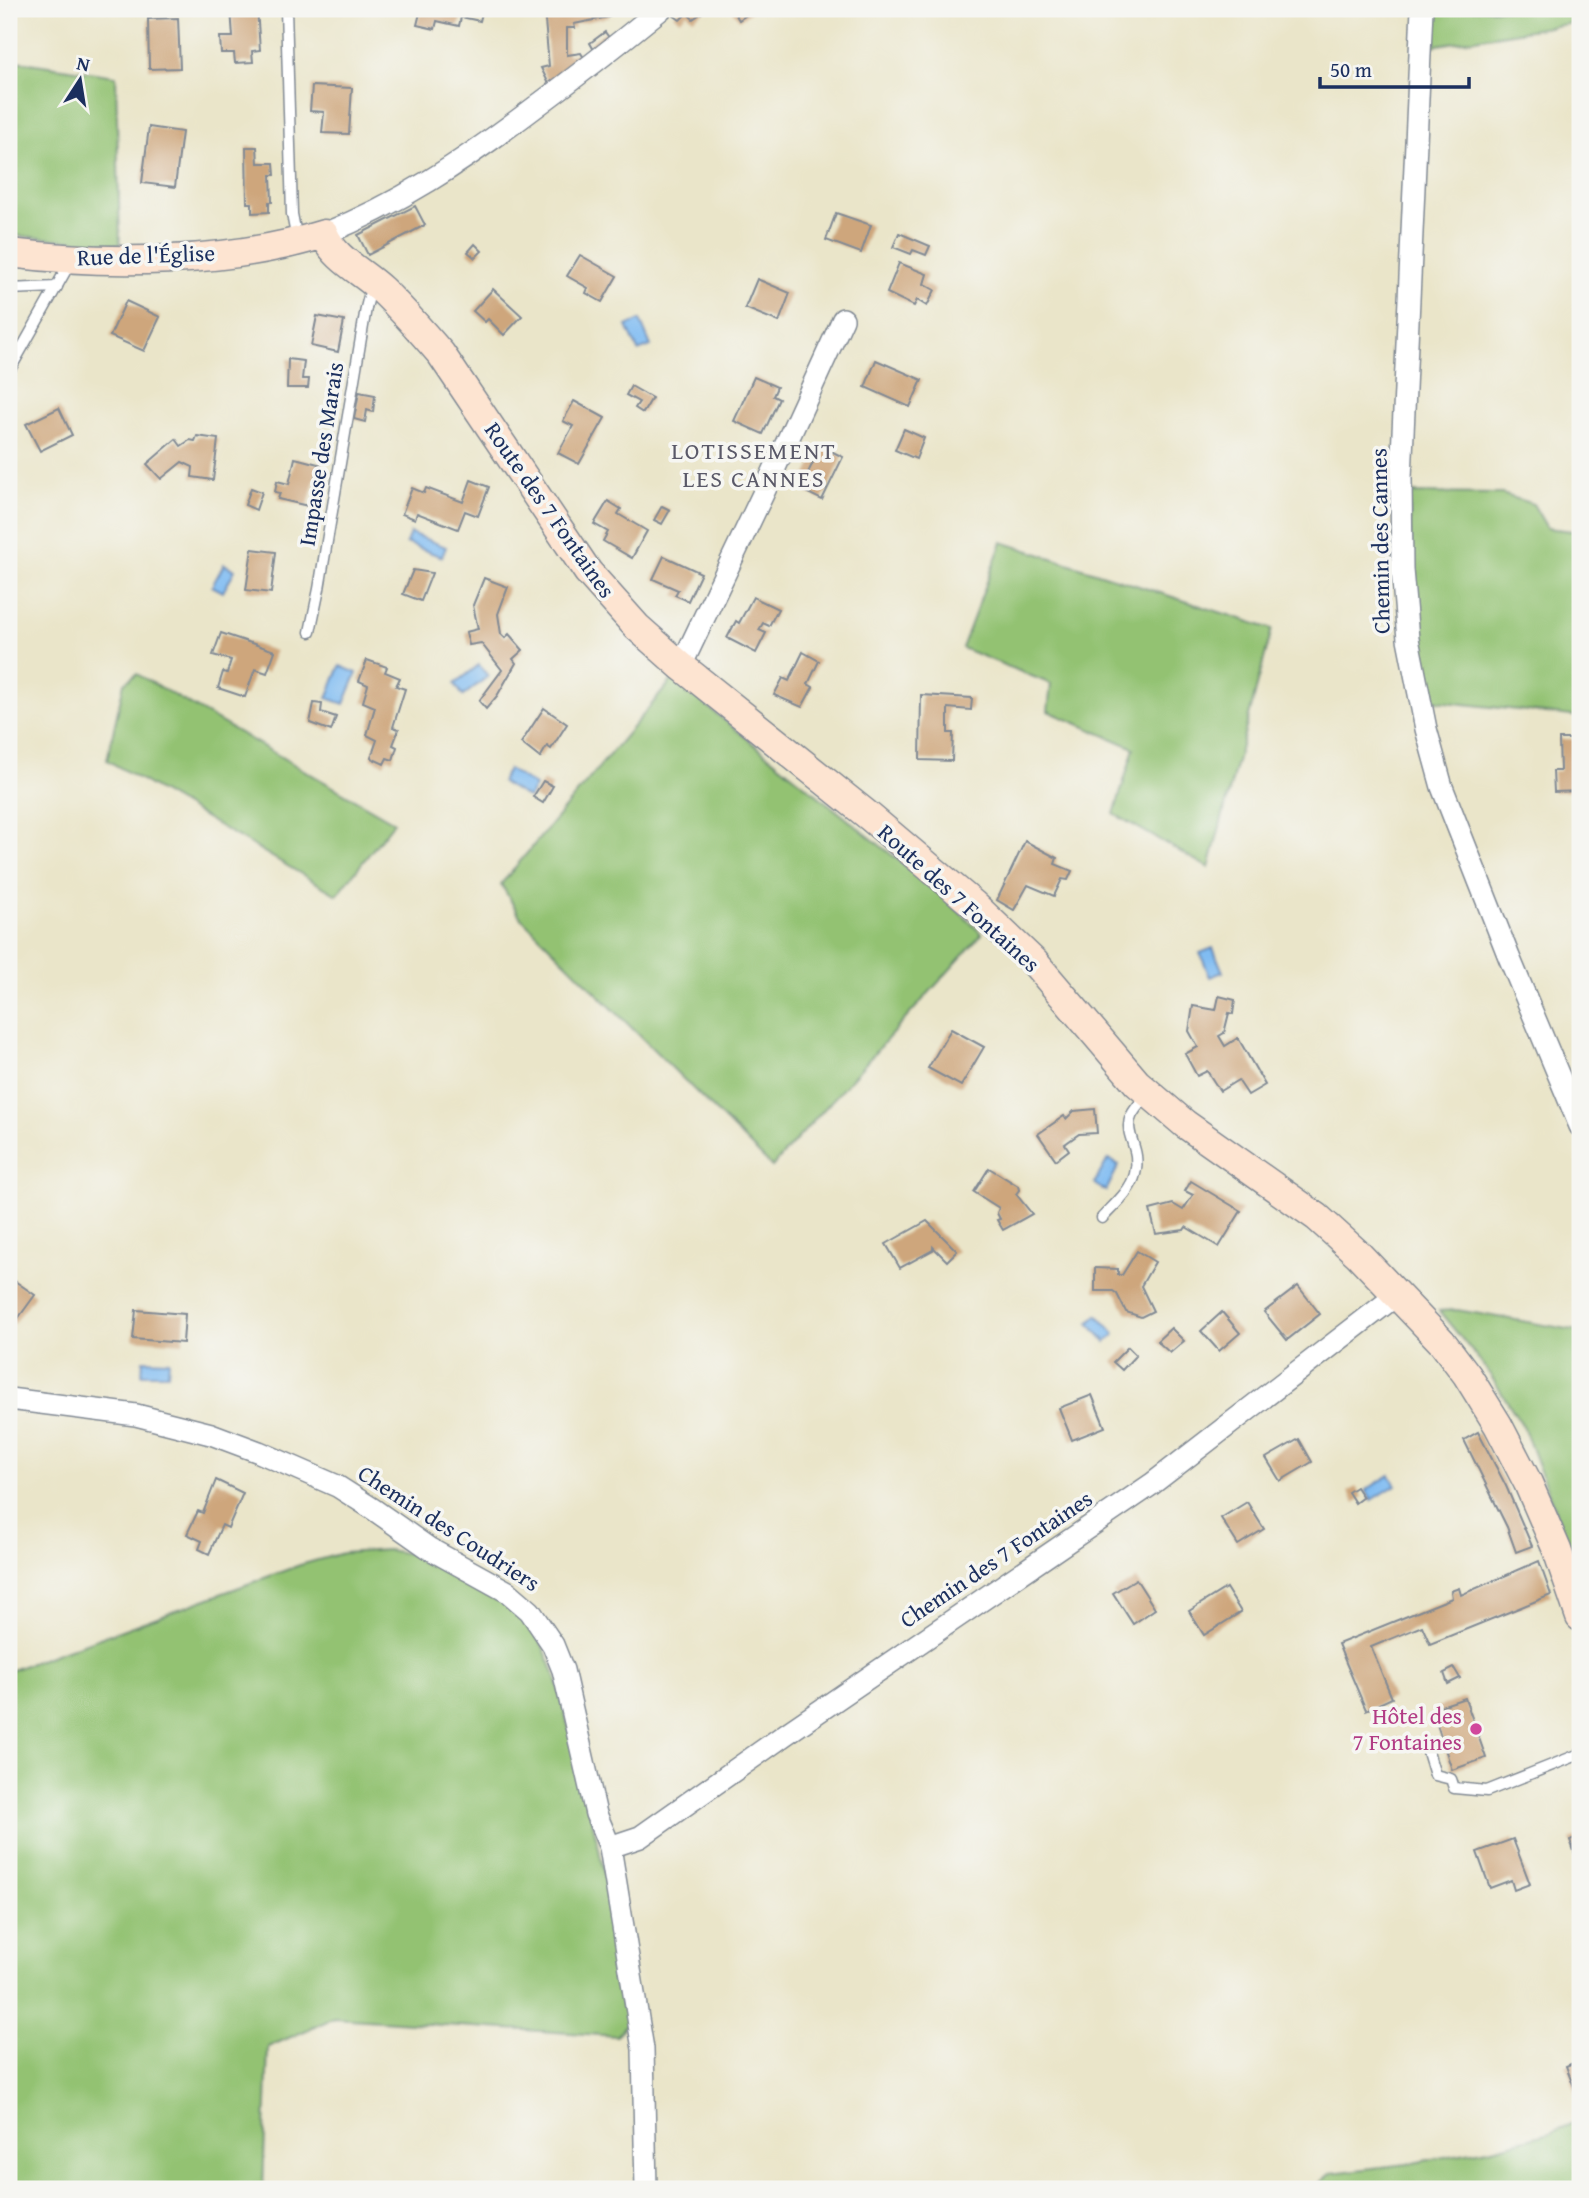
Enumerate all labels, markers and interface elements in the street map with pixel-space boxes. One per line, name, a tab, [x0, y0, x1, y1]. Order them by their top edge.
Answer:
north arrow	[46, 46, 116, 116]
scale bar	[1320, 46, 1468, 90]
text: N	[74, 48, 93, 78]
text: 50 m	[1330, 54, 1372, 85]
street label: Rue de l'Église	[76, 236, 216, 273]
street label: Impasse des Marais	[290, 360, 351, 548]
street label: Route des 7 Fontaines	[477, 415, 624, 604]
district label: LOTISSEMENT LES CANNES	[671, 433, 837, 496]
street label: Chemin des Cannes	[1361, 448, 1398, 634]
street label: Route des 7 Fontaines	[871, 816, 1048, 980]
street label: Chemin des Coudriers	[352, 1456, 547, 1599]
street label: Chemin des 7 Fontaines	[893, 1482, 1099, 1635]
place label: Hôtel des 7 Fontaines	[1353, 1699, 1462, 1758]
marker: Hôtel des 7 Fontaines	[1468, 1721, 1484, 1737]

